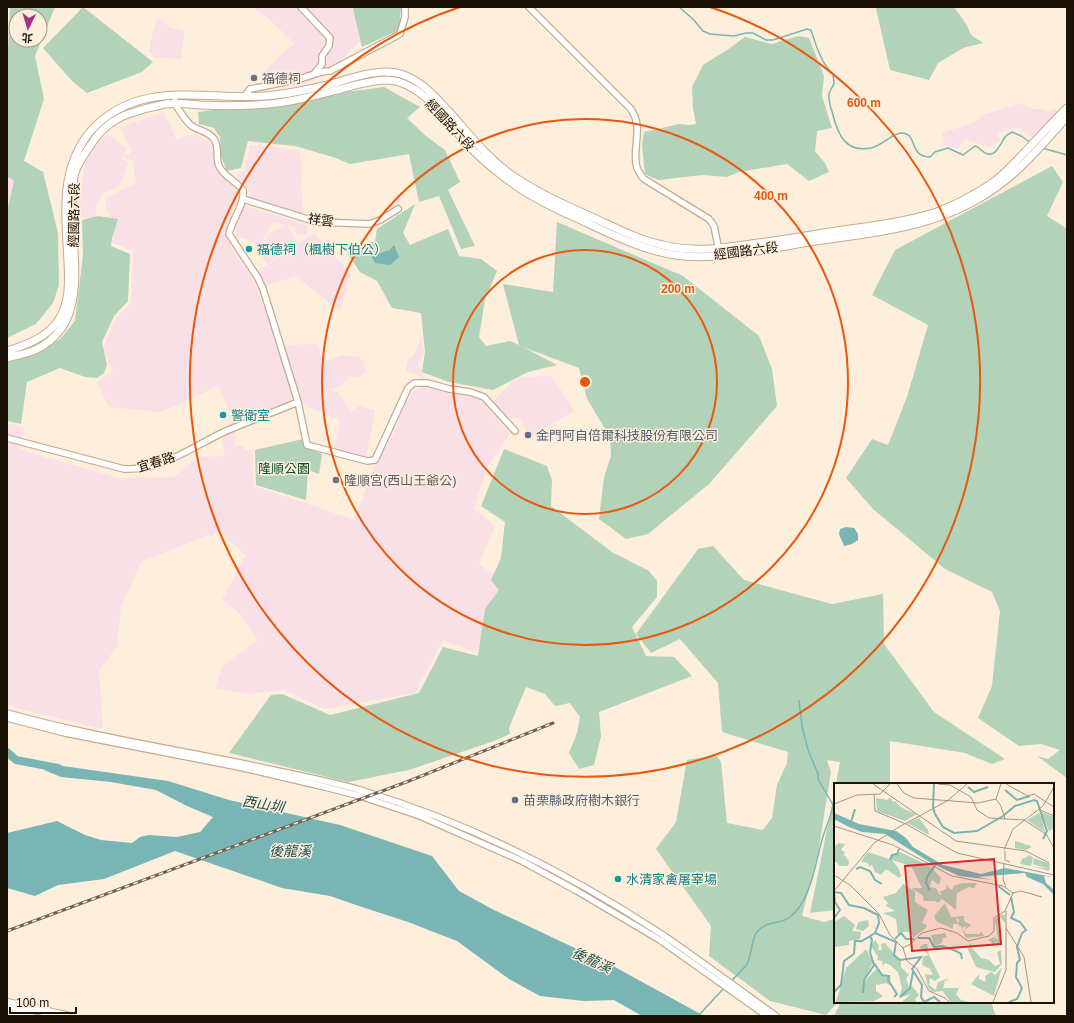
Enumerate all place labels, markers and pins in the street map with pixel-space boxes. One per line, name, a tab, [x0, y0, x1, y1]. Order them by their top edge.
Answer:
place label: 福德祠	[262, 71, 301, 86]
marker: 福德祠	[249, 73, 259, 83]
place label: 福德祠（楓樹下伯公）	[257, 242, 387, 257]
marker: 福德祠（楓樹下伯公）	[244, 244, 254, 254]
centre of rings	[578, 375, 592, 389]
place label: 警衛室	[231, 408, 270, 423]
marker: 警衛室	[218, 410, 228, 420]
place label: 金門阿自倍爾科技股份有限公司	[536, 428, 718, 443]
marker: 金門阿自倍爾科技股份有限公司	[523, 430, 533, 440]
place label: 隆順宮(西山王爺公)	[344, 473, 457, 488]
marker: 隆順宮(西山王爺公)	[331, 475, 341, 485]
place label: 苗栗縣政府樹木銀行	[523, 793, 640, 808]
marker: 苗栗縣政府樹木銀行	[510, 795, 520, 805]
place label: 水清家禽屠宰場	[626, 872, 717, 887]
marker: 水清家禽屠宰場	[613, 874, 623, 884]

